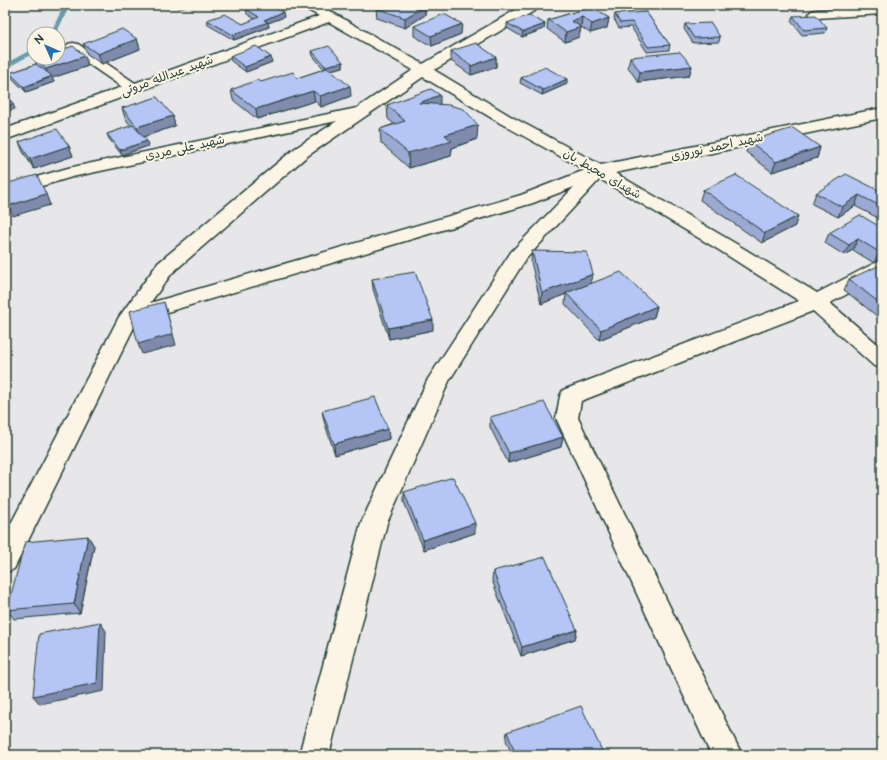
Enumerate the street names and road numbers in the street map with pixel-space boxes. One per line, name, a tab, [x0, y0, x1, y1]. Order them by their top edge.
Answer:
street label: شهید عبدالله مروتی	[118, 51, 216, 101]
street label: شهید احمد نوروزی	[669, 129, 765, 165]
street label: شهید علی مردی	[144, 131, 226, 165]
street label: شهدای محیط بان	[560, 145, 644, 203]

